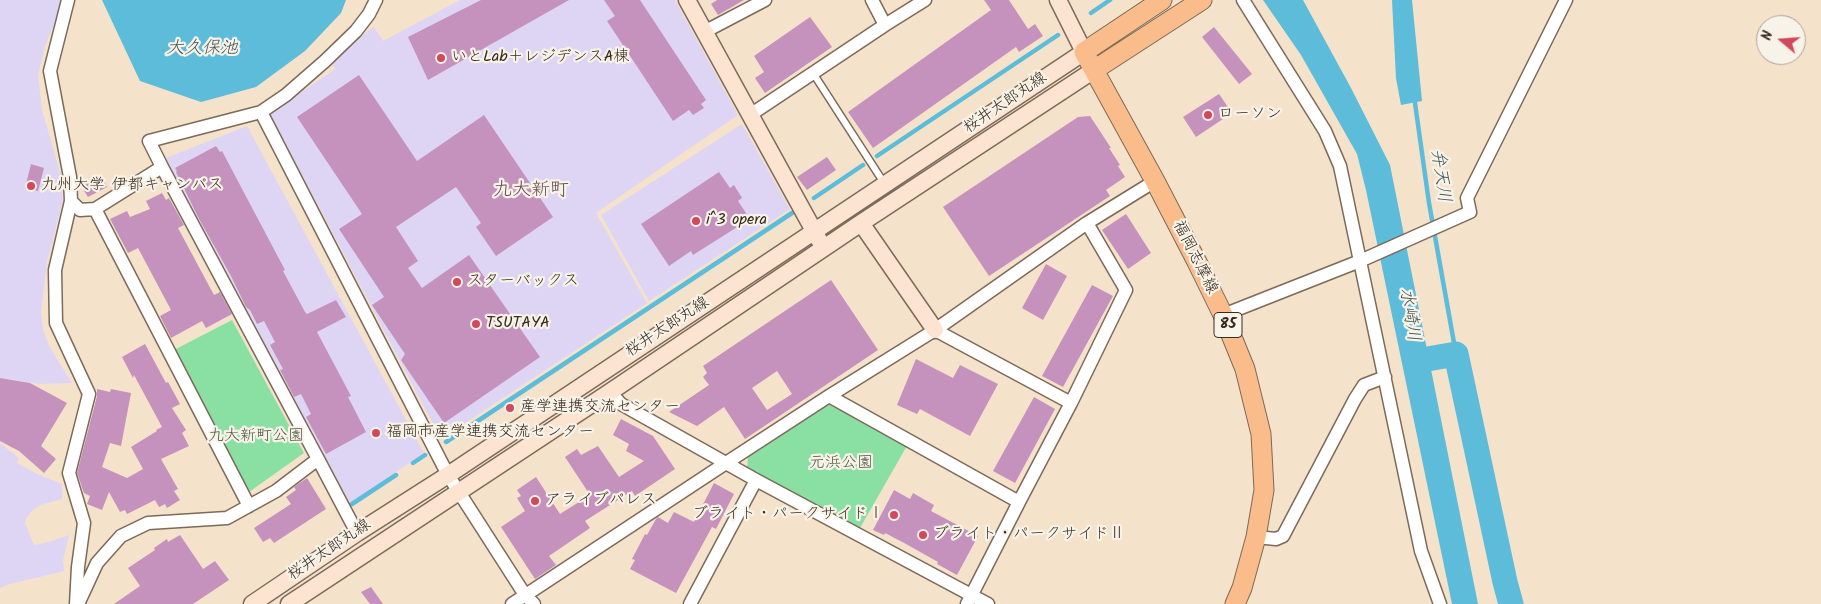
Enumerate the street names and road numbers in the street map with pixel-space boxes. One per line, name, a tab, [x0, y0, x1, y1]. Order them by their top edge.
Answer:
street label: 桜井太郎丸線	[961, 69, 1051, 139]
street label: 福岡志摩線	[1167, 218, 1221, 298]
street label: 桜井太郎丸線	[623, 294, 713, 362]
road number: 85	[1214, 312, 1242, 338]
street label: 桜井太郎丸線	[285, 516, 375, 586]

